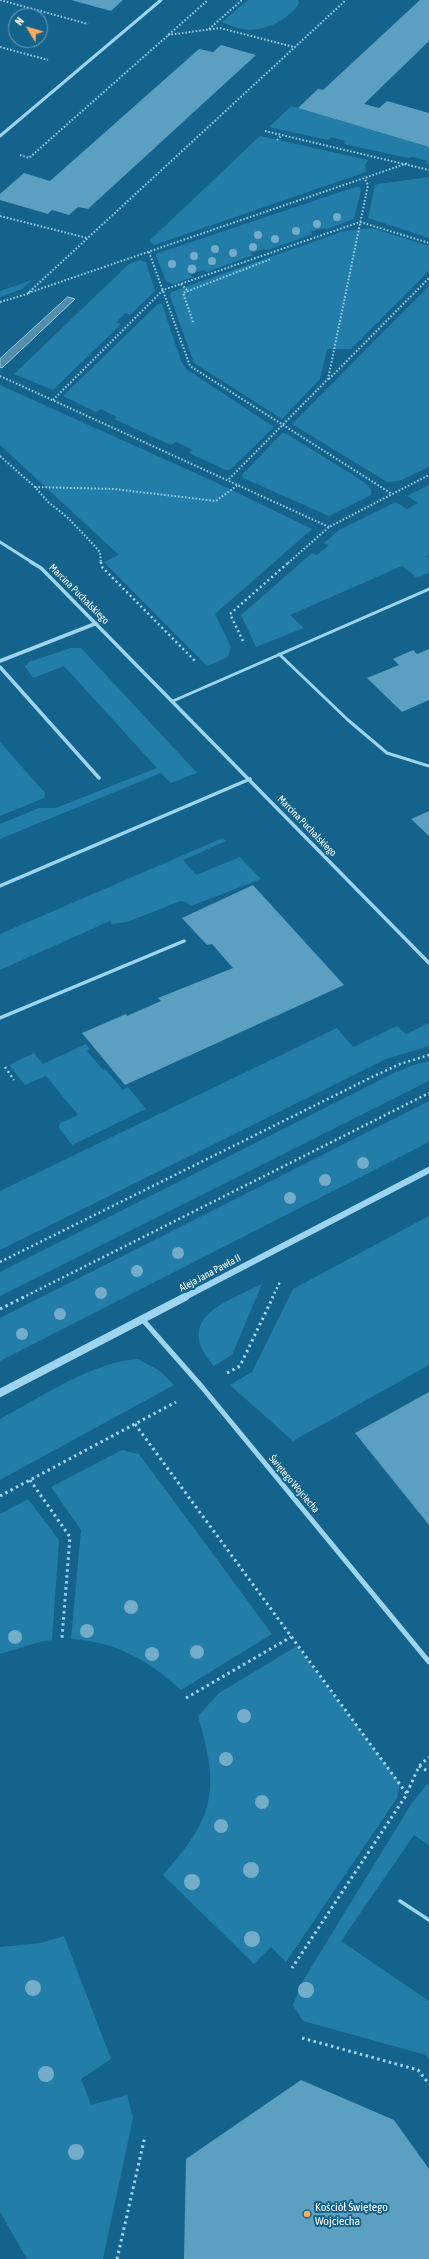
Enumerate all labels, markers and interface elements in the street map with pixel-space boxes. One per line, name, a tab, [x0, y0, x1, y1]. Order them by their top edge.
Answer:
north arrow	[8, 8, 48, 48]
text: N	[13, 15, 26, 27]
street label: Marcina Puchalskiego	[46, 561, 112, 627]
street label: Marcina Puchalskiego	[275, 793, 339, 859]
street label: Aleja Jana Pawła II	[177, 1252, 243, 1294]
street label: Świętego Wojciecha	[266, 1453, 322, 1515]
place label: Kościół Świętego Wojciecha	[315, 2200, 388, 2228]
marker: Kościół Świętego Wojciecha	[302, 2209, 312, 2219]

